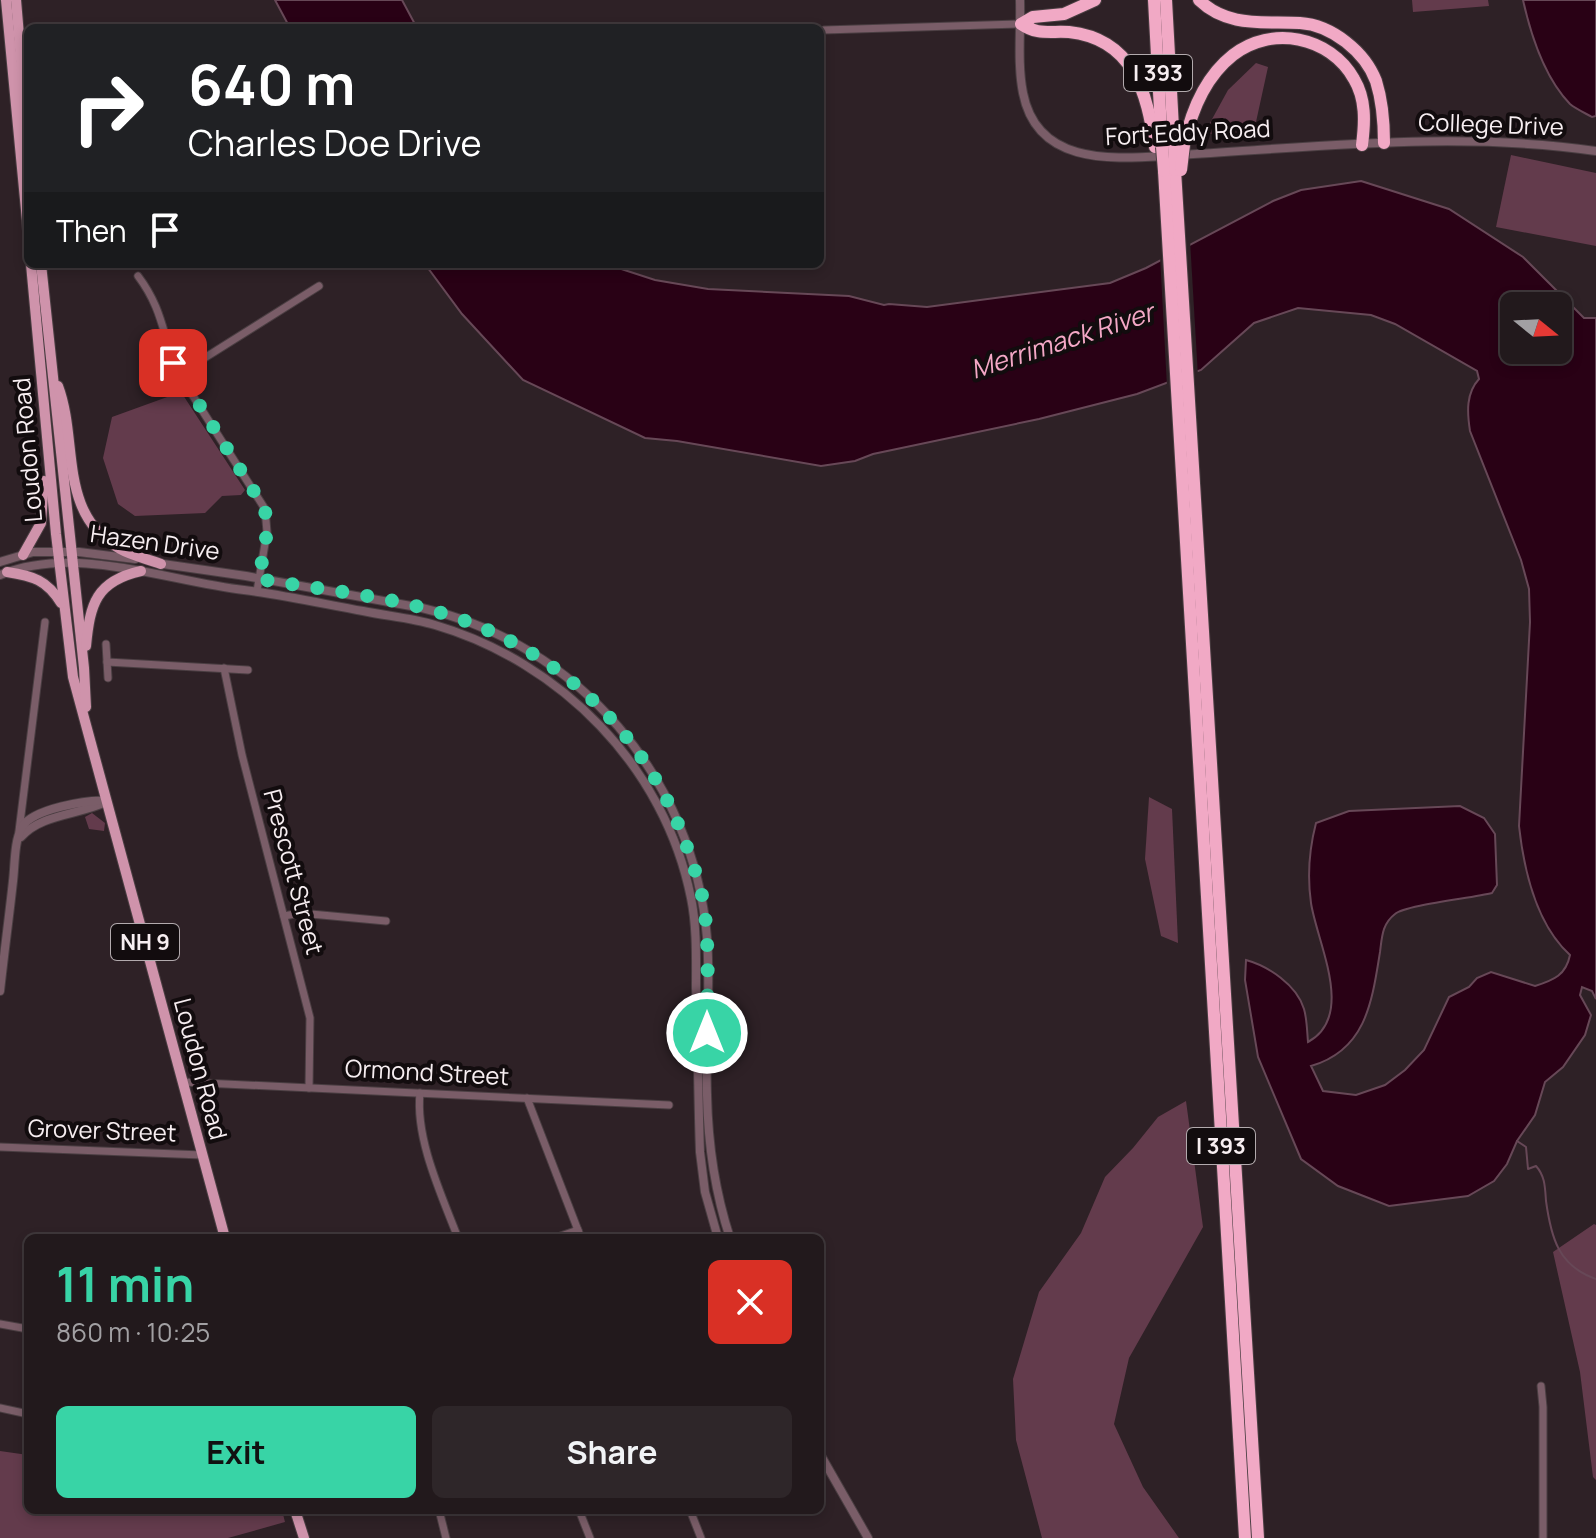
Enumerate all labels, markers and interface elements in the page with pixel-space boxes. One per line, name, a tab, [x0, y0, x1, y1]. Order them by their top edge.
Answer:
text: 640 m	[188, 45, 355, 122]
road number: I 393	[1124, 55, 1192, 91]
icon: right	[56, 56, 160, 160]
street label: College Drive	[1418, 104, 1564, 143]
street label: Fort Eddy Road	[1104, 111, 1271, 152]
text: Charles Doe Drive	[188, 118, 482, 167]
icon: arrive	[143, 208, 187, 252]
text: Then	[56, 210, 127, 251]
water label: Merrimack River	[966, 292, 1161, 387]
north arrow	[1500, 292, 1572, 364]
map controls	[1500, 292, 1572, 364]
pin	[139, 329, 207, 397]
icon: arrive	[151, 341, 195, 385]
street label: Loudon Road	[4, 376, 49, 524]
street label: Hazen Drive	[88, 516, 222, 567]
street label: Prescott Street	[257, 785, 332, 958]
road number: NH 9	[111, 924, 179, 960]
position arrow	[665, 991, 749, 1075]
street label: Loudon Road	[167, 994, 236, 1143]
street label: Ormond Street	[344, 1051, 510, 1092]
street label: Grover Street	[27, 1110, 177, 1149]
road number: I 393	[1187, 1128, 1255, 1164]
text: 11 min	[56, 1251, 194, 1316]
button: close	[708, 1260, 792, 1344]
text: 860 m · 10:25	[56, 1314, 210, 1350]
button: Exit	[56, 1406, 416, 1498]
button: Share	[432, 1406, 792, 1498]

